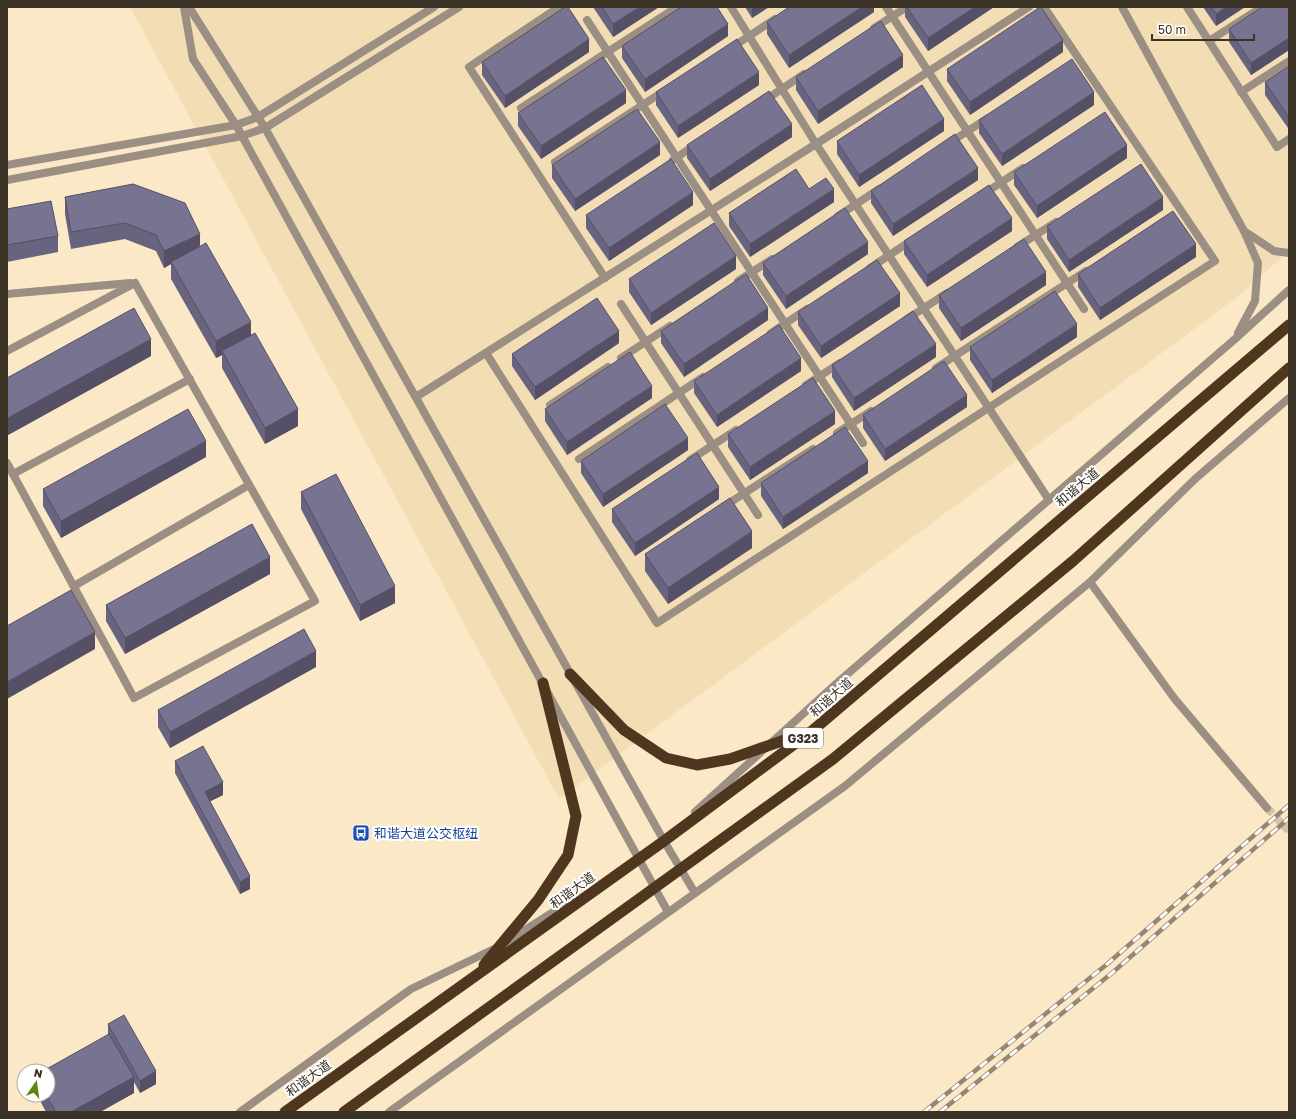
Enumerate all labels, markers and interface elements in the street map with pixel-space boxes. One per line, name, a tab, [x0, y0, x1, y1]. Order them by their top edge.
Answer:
scale bar	[1152, 16, 1254, 42]
text: 50 m	[1158, 22, 1186, 37]
street label: 和谐大道	[1052, 464, 1102, 510]
street label: 和谐大道	[806, 674, 856, 720]
road number: G323	[783, 728, 823, 748]
bus stop icon: 和谐大道公交枢纽	[351, 823, 371, 843]
place label: 和谐大道公交枢纽	[374, 825, 478, 841]
street label: 和谐大道	[546, 868, 598, 912]
street label: 和谐大道	[282, 1056, 334, 1100]
north arrow	[16, 1063, 56, 1103]
text: N	[33, 1065, 44, 1080]

